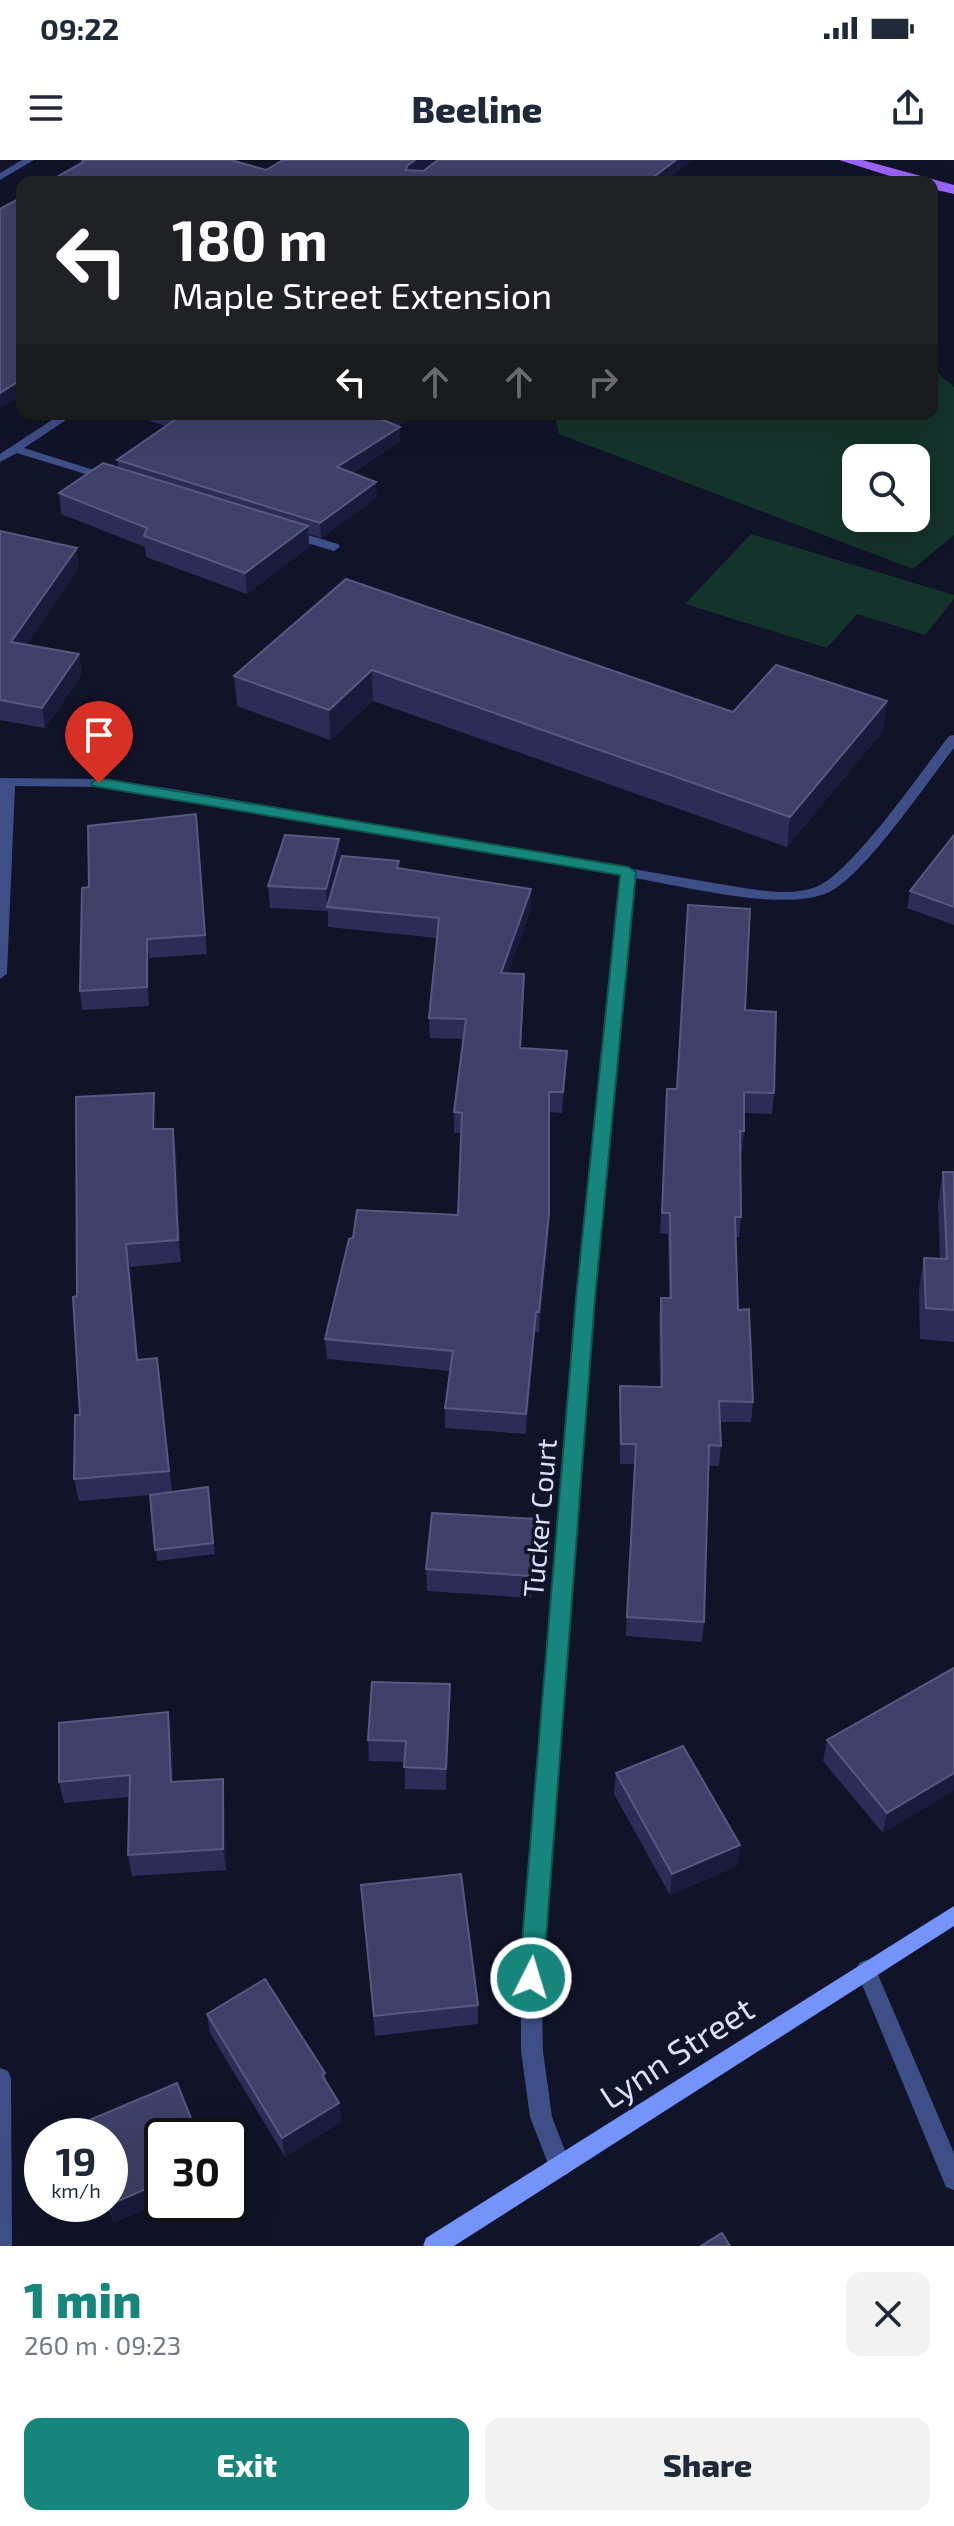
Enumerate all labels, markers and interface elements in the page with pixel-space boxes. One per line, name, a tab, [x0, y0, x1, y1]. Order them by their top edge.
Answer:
text: 09:22	[40, 10, 119, 46]
icon: menu	[24, 86, 68, 130]
icon: share	[886, 86, 930, 130]
text: Beeline	[412, 87, 542, 130]
text: 180 m	[172, 205, 328, 272]
icon: left	[40, 208, 144, 312]
text: Maple Street Extension	[172, 273, 552, 316]
icon: left	[329, 360, 373, 404]
icon: ahead	[413, 360, 457, 404]
icon: ahead	[497, 360, 541, 404]
icon: right	[581, 360, 625, 404]
map controls	[842, 444, 930, 532]
button: search	[842, 444, 930, 532]
pin	[65, 701, 133, 783]
icon: arrive	[77, 713, 121, 757]
street label: Tucker Court	[515, 1437, 563, 1599]
position arrow	[489, 1936, 573, 2020]
street label: Lynn Street	[592, 1987, 761, 2117]
speed limit sign: 30	[144, 2118, 248, 2222]
text: 19	[56, 2136, 96, 2184]
text: km/h	[51, 2178, 101, 2202]
text: 1 min	[24, 2270, 142, 2328]
button: close	[846, 2272, 930, 2356]
text: 260 m · 09:23	[24, 2329, 181, 2360]
button: Exit	[24, 2418, 469, 2510]
button: Share	[485, 2418, 930, 2510]

